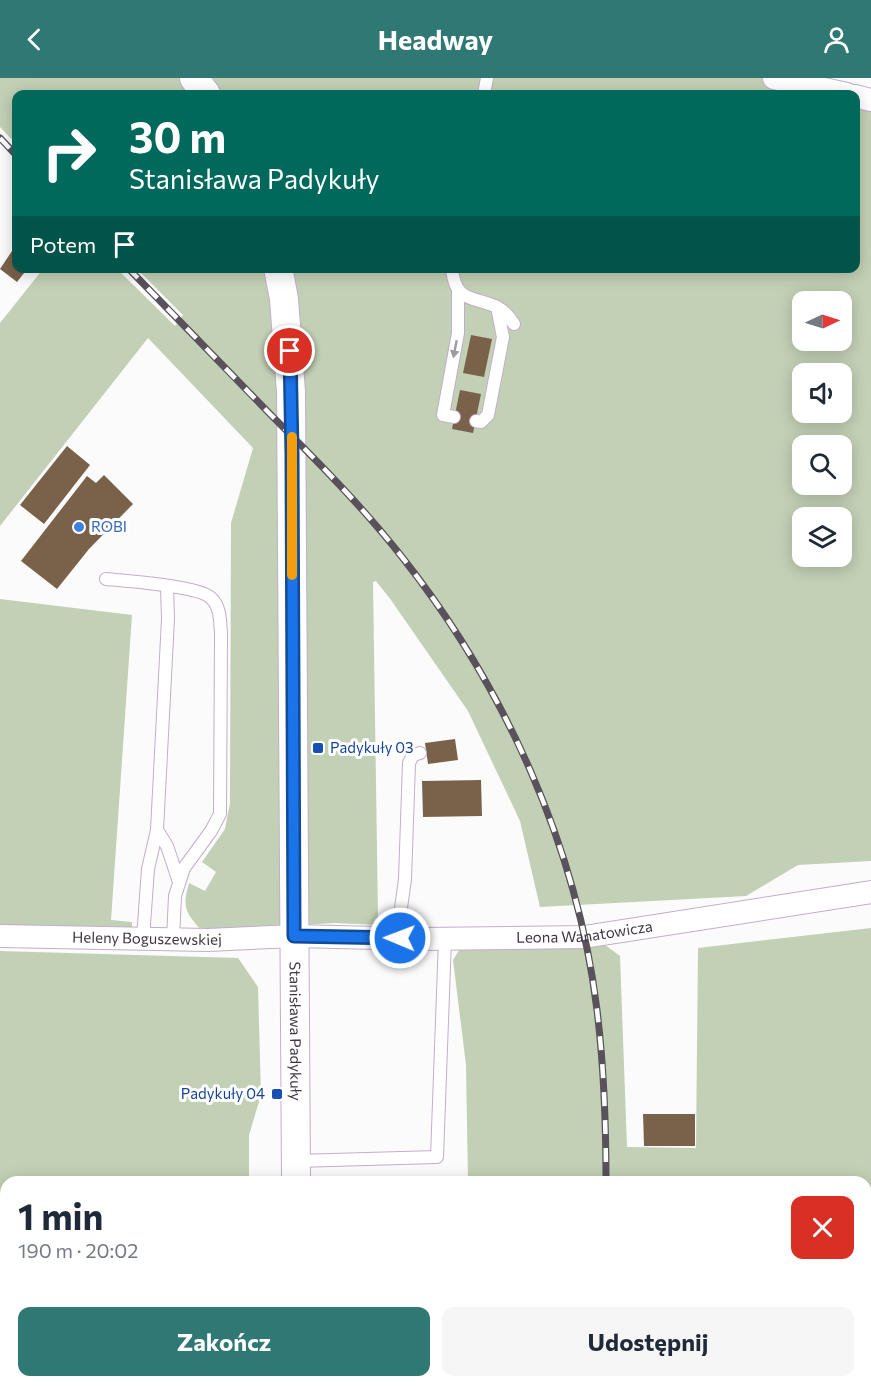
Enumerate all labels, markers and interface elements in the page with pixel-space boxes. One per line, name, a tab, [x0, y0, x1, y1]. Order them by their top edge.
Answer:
icon: back	[18, 23, 51, 56]
text: Headway	[378, 23, 493, 56]
icon: person	[820, 23, 853, 56]
text: 30 m	[129, 110, 226, 162]
icon: right	[30, 114, 108, 192]
text: Stanisława Padykuły	[129, 162, 380, 195]
icon: arrive	[108, 228, 141, 261]
text: Potem	[30, 231, 96, 258]
north arrow	[792, 291, 852, 351]
map controls	[792, 291, 852, 567]
pin	[264, 325, 315, 376]
icon: arrive	[273, 334, 306, 367]
one-way arrow	[450, 339, 459, 358]
button: sound	[792, 363, 852, 423]
button: search	[792, 435, 852, 495]
button: layers	[792, 507, 852, 567]
place label: ROBI	[91, 517, 127, 535]
marker: ROBI	[72, 520, 86, 534]
place label: Padykuły 03	[330, 738, 414, 756]
marker: Padykuły 03	[311, 741, 325, 755]
position arrow	[368, 906, 432, 970]
street label: Leona Wanatowicza	[516, 916, 654, 946]
street label: Heleny Boguszewskiej	[72, 927, 222, 948]
street label: Stanisława Padykuły	[287, 961, 305, 1101]
place label: Padykuły 04	[181, 1084, 265, 1102]
marker: Padykuły 04	[270, 1087, 284, 1101]
text: 1 min	[18, 1193, 103, 1237]
button: close	[791, 1196, 854, 1259]
text: 190 m · 20:02	[18, 1238, 138, 1262]
button: Zakończ	[18, 1307, 430, 1376]
button: Udostępnij	[442, 1307, 854, 1376]

